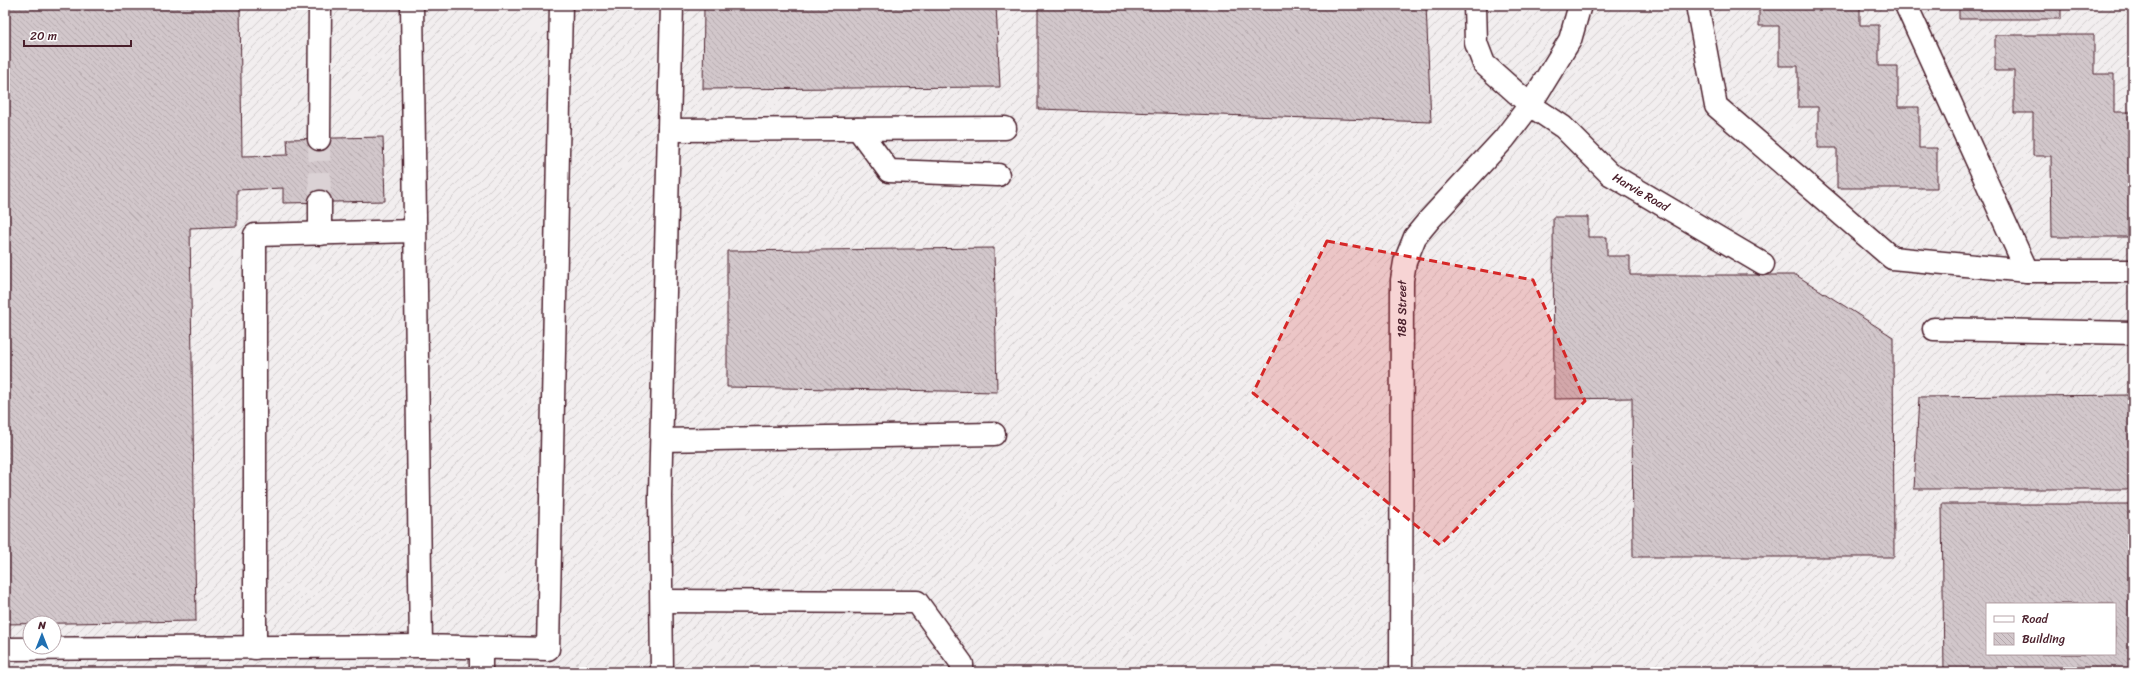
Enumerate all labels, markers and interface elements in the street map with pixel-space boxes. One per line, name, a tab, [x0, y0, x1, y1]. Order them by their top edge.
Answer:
scale bar	[24, 22, 131, 48]
text: 20 m	[30, 25, 57, 47]
street label: Harvie Road	[1608, 167, 1675, 218]
street label: 188 Street	[1391, 279, 1413, 338]
legend	[1986, 603, 2116, 655]
text: Road	[2022, 608, 2049, 630]
north arrow	[22, 615, 62, 655]
text: N	[37, 616, 46, 635]
text: Building	[2022, 628, 2065, 650]

